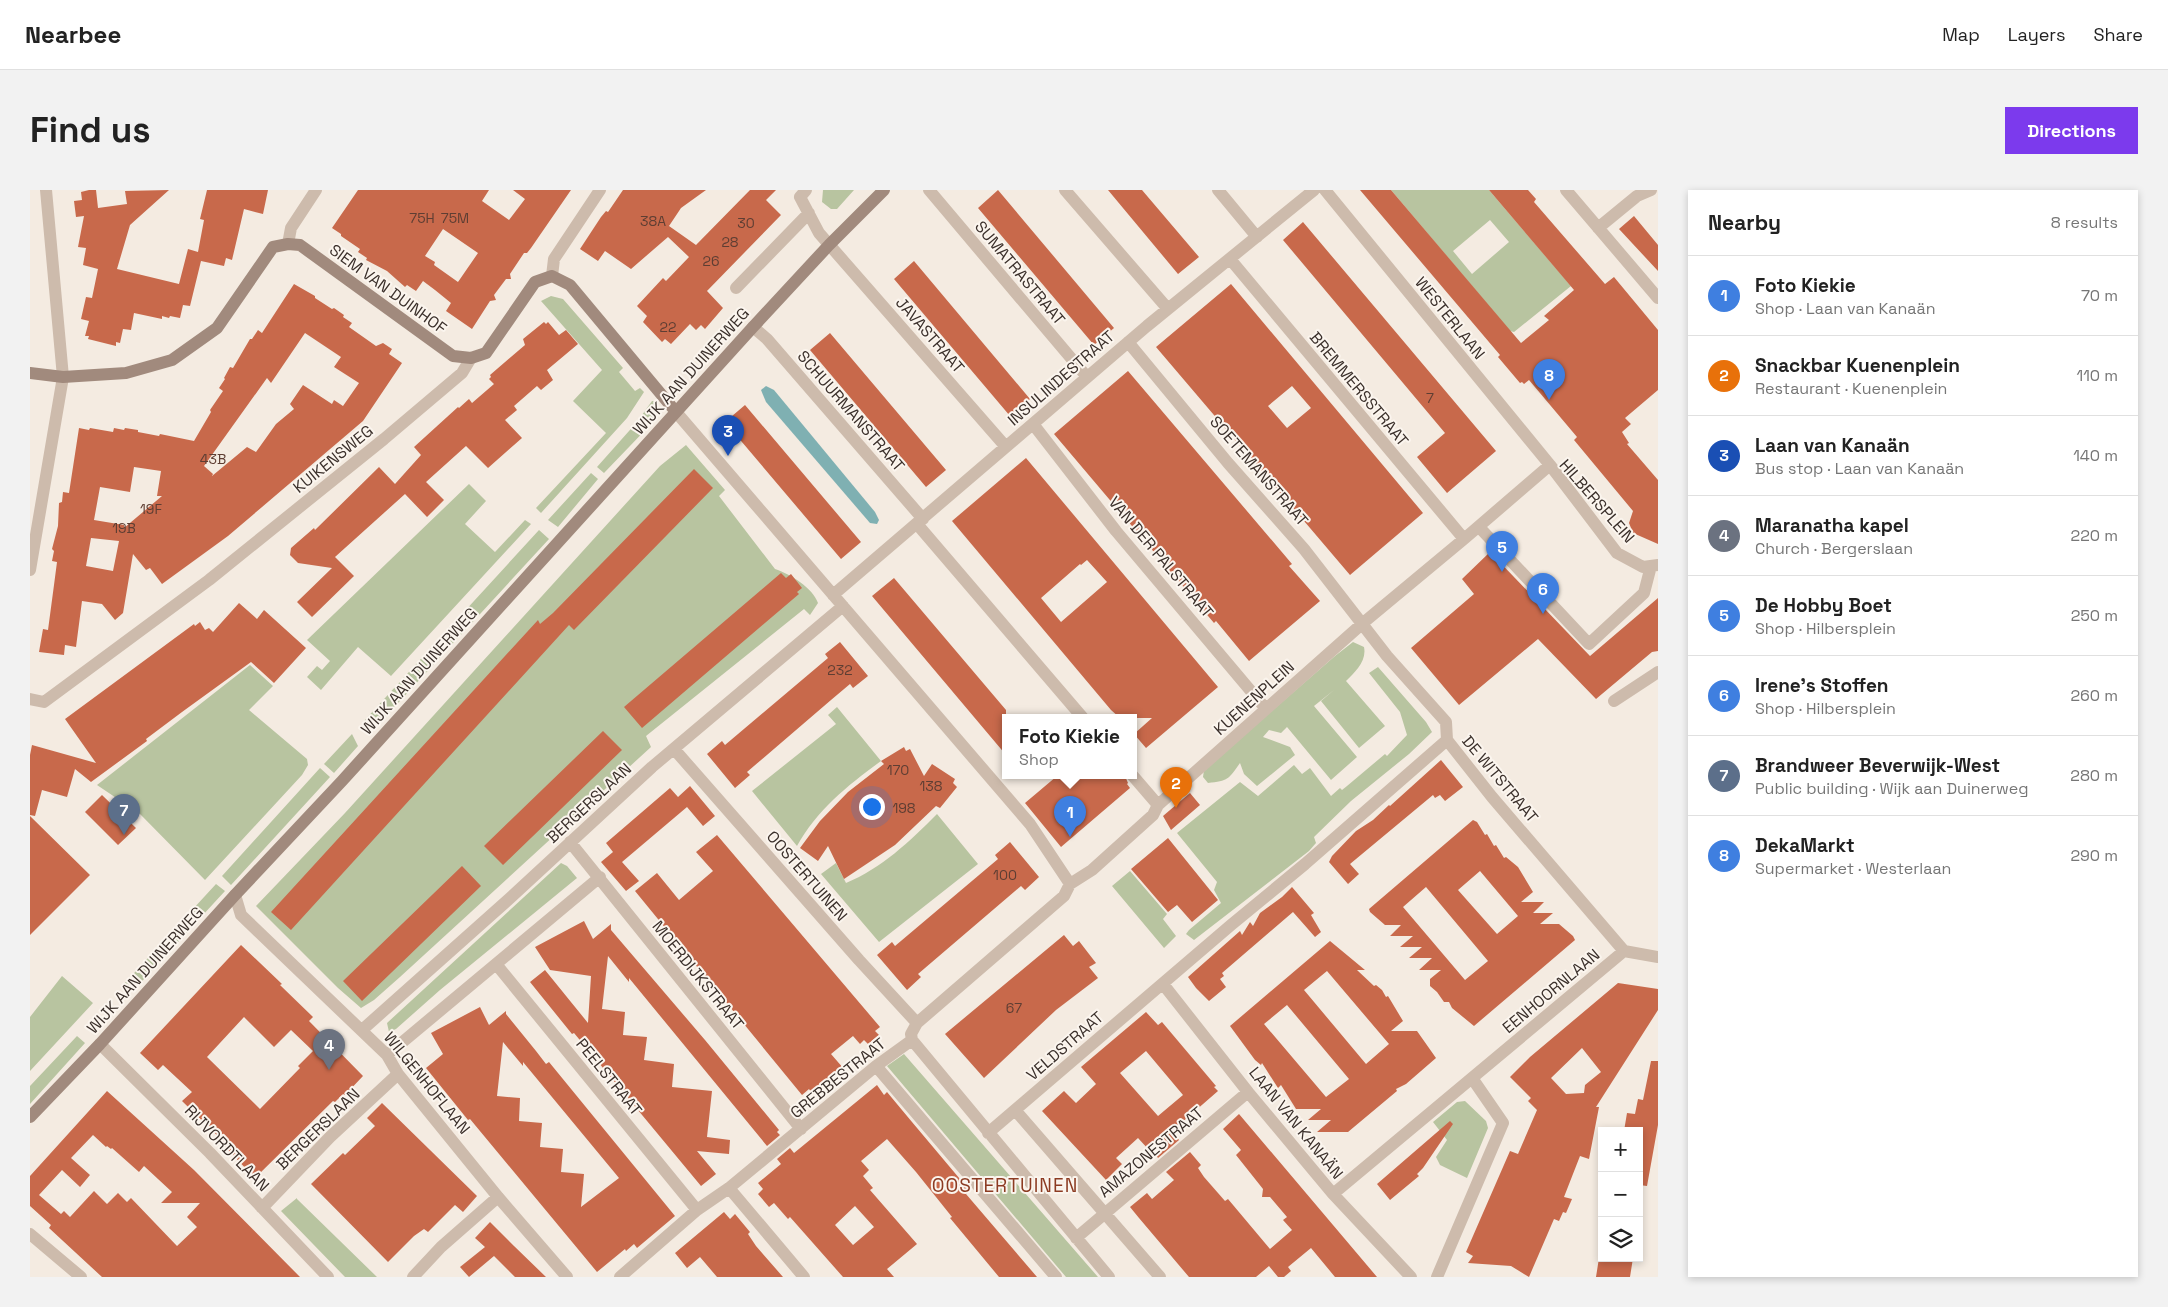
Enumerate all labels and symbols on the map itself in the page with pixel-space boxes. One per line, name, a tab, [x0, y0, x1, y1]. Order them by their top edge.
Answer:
house number: 75H	[409, 209, 435, 227]
house number: 75M	[441, 209, 469, 227]
house number: 38A	[640, 212, 666, 230]
house number: 30	[737, 214, 755, 232]
street label: SUMATRASTRAAT	[970, 216, 1070, 330]
house number: 28	[721, 233, 739, 251]
street label: SIEM VAN DUINHOF	[325, 239, 451, 339]
house number: 26	[702, 252, 720, 270]
street label: WESTERLAAN	[1410, 272, 1490, 364]
street label: JAVASTRAAT	[891, 292, 969, 378]
street label: WIJK AAN DUINERWEG	[628, 303, 754, 439]
house number: 22	[660, 318, 676, 336]
street label: INSULINDESTRAAT	[1003, 326, 1119, 430]
street label: BREMMERSSTRAAT	[1305, 327, 1413, 451]
street label: SCHUURMANSTRAAT	[793, 346, 909, 476]
pin: 8	[1533, 359, 1565, 400]
house number: 7	[1426, 389, 1434, 407]
street label: SOETEMANSTRAAT	[1205, 411, 1313, 531]
pin: 3	[712, 415, 744, 456]
street label: KUIKENSWEG	[289, 420, 377, 498]
house number: 43B	[200, 450, 226, 468]
street label: HILBERSPLEIN	[1555, 455, 1639, 547]
street label: VAN DER PALSTRAAT	[1104, 492, 1218, 622]
house number: 19F	[140, 500, 162, 518]
house number: 19B	[112, 519, 136, 537]
pin: 5	[1486, 531, 1518, 572]
pin: 6	[1527, 573, 1559, 614]
street label: WIJK AAN DUINERWEG	[356, 603, 482, 739]
street label: KUENENPLEIN	[1209, 656, 1299, 740]
house number: 232	[827, 661, 853, 679]
street label: DE WITSTRAAT	[1457, 731, 1543, 827]
street label: BERGERSLAAN	[542, 758, 636, 848]
house number: 170	[887, 761, 909, 779]
pin: 2	[1160, 767, 1192, 808]
house number: 138	[919, 777, 943, 795]
pin: 7	[108, 794, 140, 835]
your location	[859, 794, 885, 820]
pin: 1	[1054, 796, 1086, 837]
house number: 198	[892, 799, 916, 817]
street label: OOSTERTUINEN	[762, 826, 852, 926]
house number: 100	[993, 866, 1017, 884]
street label: WIJK AAN DUINERWEG	[82, 902, 208, 1038]
street label: MOERDIJKSTRAAT	[647, 916, 749, 1034]
street label: EENHOORNLAAN	[1498, 944, 1604, 1038]
house number: 67	[1006, 999, 1022, 1017]
street label: VELDSTRAAT	[1022, 1007, 1108, 1085]
street label: WILGENHOFLAAN	[379, 1027, 475, 1139]
pin: 4	[313, 1029, 345, 1070]
street label: GREBBESTRAAT	[786, 1033, 890, 1123]
street label: PEELSTRAAT	[571, 1034, 647, 1120]
street label: LAAN VAN KANAÄN	[1244, 1063, 1348, 1183]
street label: BERGERSLAAN	[272, 1084, 364, 1174]
street label: RIJVORDTLAAN	[180, 1100, 274, 1196]
street label: AMAZONESTRAAT	[1094, 1102, 1208, 1202]
district label: OOSTERTUINEN	[932, 1173, 1078, 1198]

